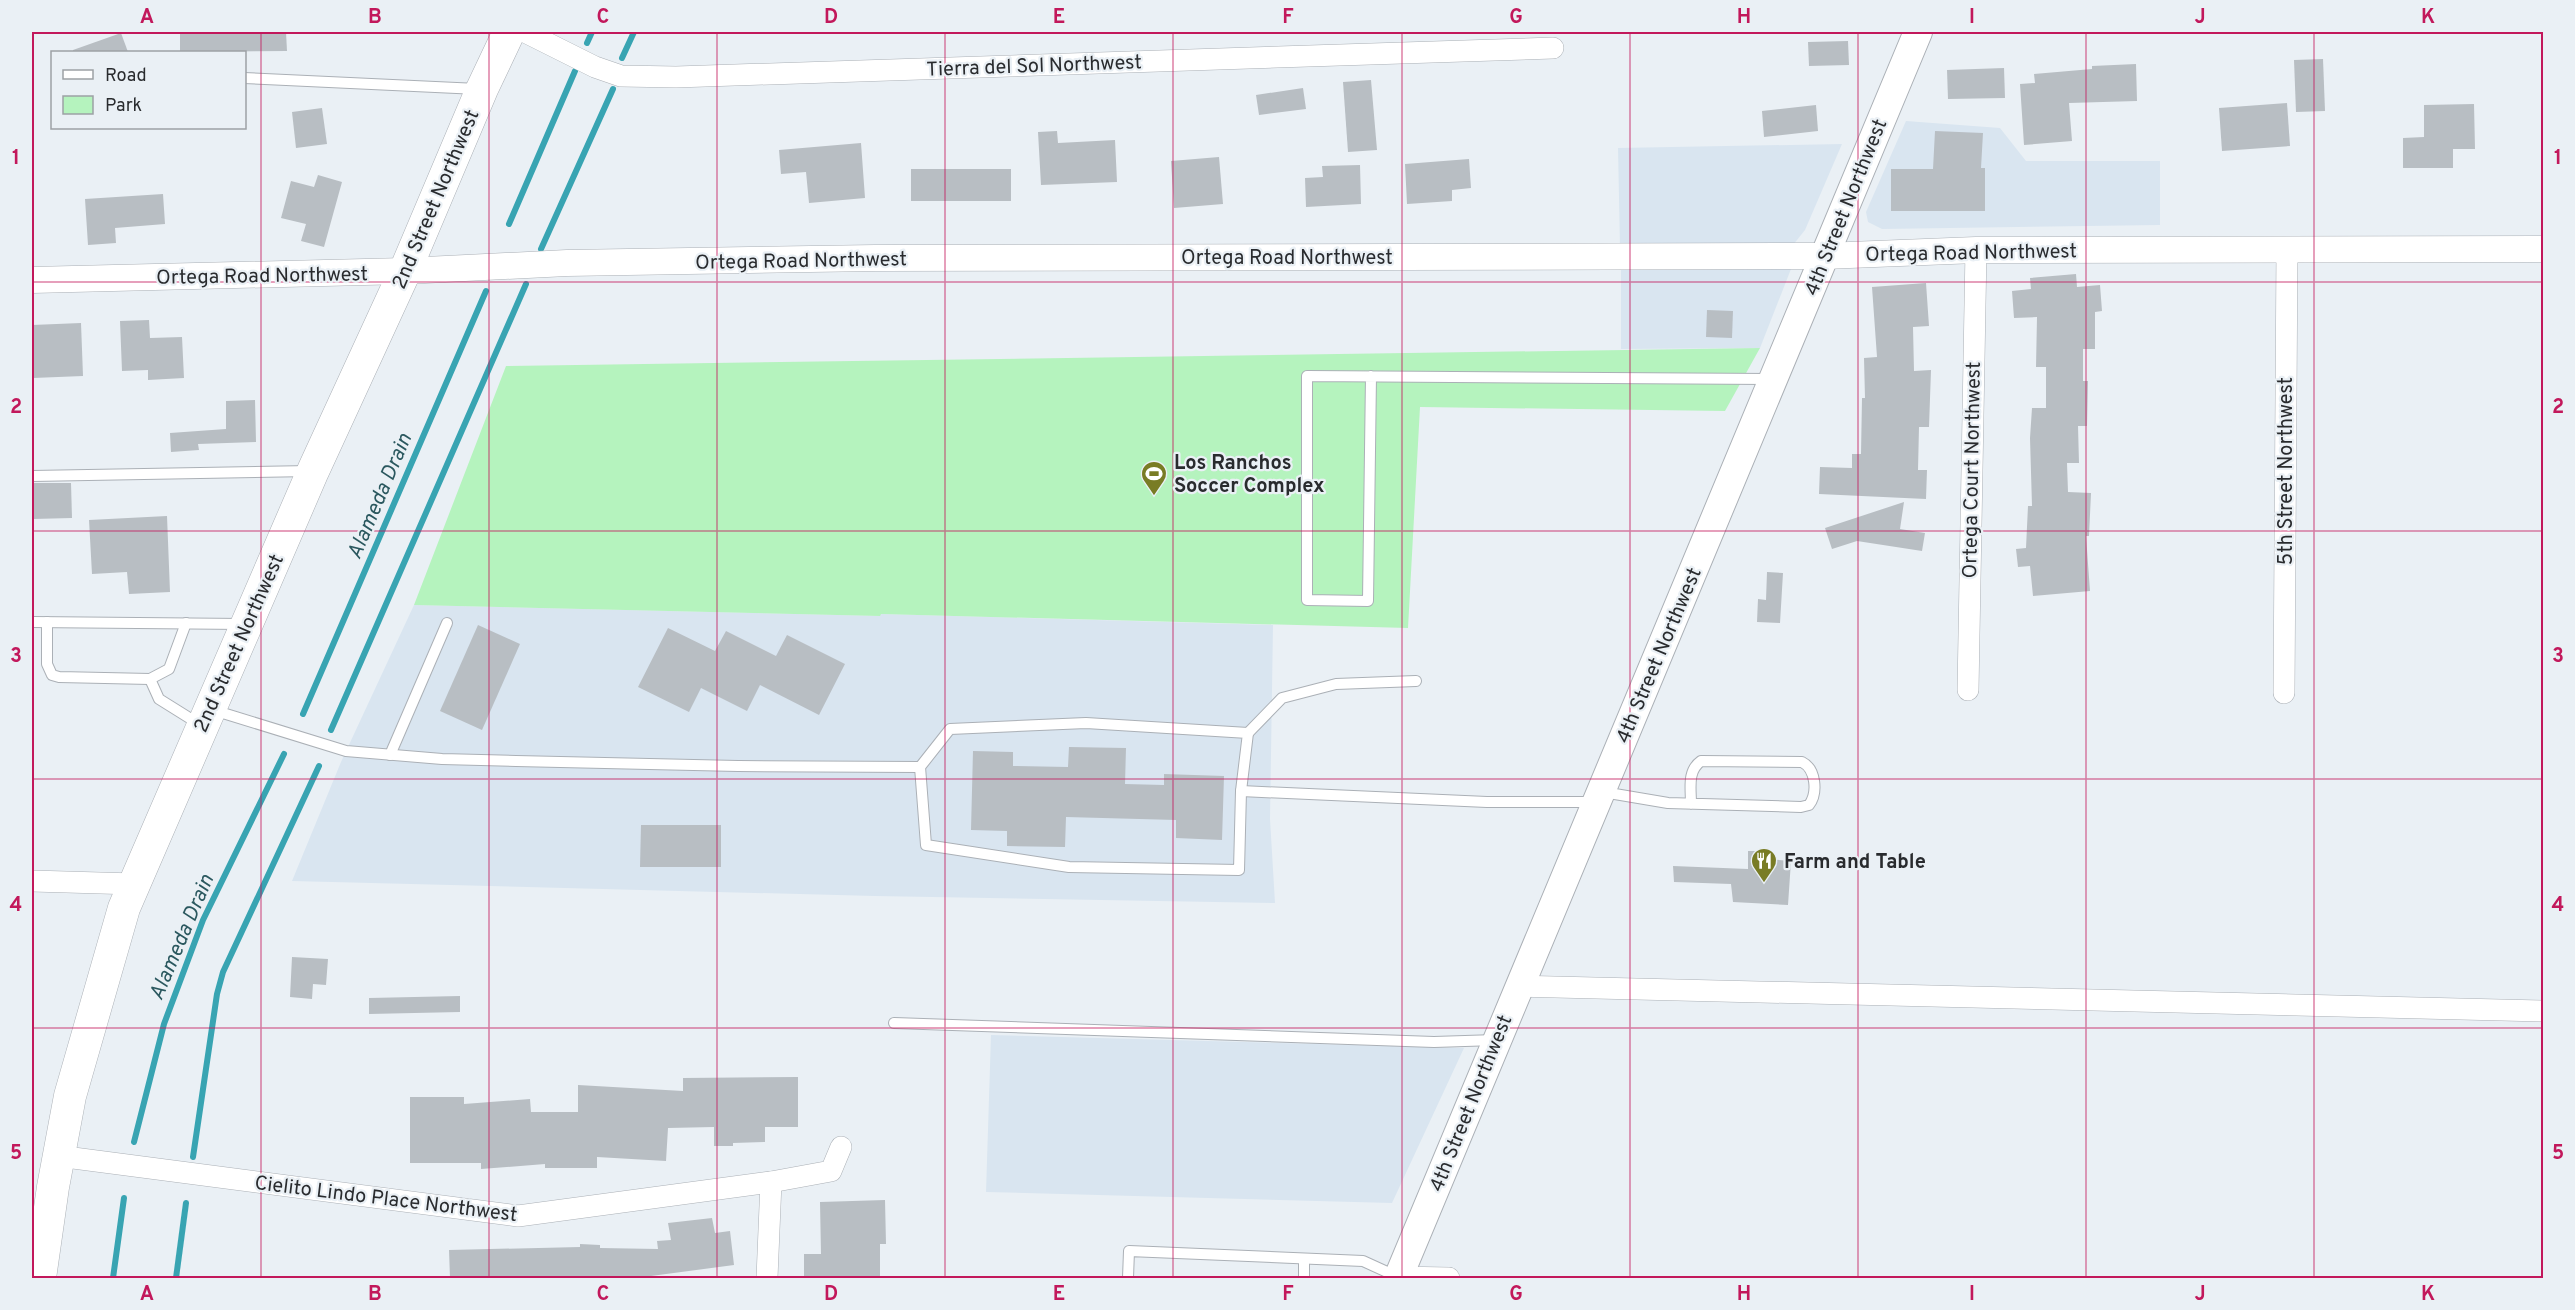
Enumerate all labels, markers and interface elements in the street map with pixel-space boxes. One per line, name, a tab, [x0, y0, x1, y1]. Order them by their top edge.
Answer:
text: A	[140, 5, 154, 31]
text: B	[368, 5, 382, 31]
text: C	[597, 5, 609, 31]
text: D	[824, 5, 838, 31]
text: E	[1053, 5, 1065, 31]
text: F	[1282, 5, 1294, 31]
text: G	[1509, 5, 1523, 31]
text: H	[1737, 5, 1751, 31]
text: I	[1969, 5, 1975, 31]
text: J	[2194, 5, 2206, 31]
text: K	[2421, 5, 2435, 31]
street label: Tierra del Sol Northwest	[926, 50, 1142, 84]
legend	[51, 51, 246, 129]
text: Road	[105, 65, 147, 88]
text: Park	[105, 95, 142, 118]
street label: 2nd Street Northwest	[387, 106, 486, 293]
street label: 4th Street Northwest	[1800, 116, 1894, 300]
text: 1	[12, 146, 20, 172]
text: 1	[2554, 146, 2562, 172]
street label: Ortega Road Northwest	[1865, 239, 2077, 269]
street label: Ortega Road Northwest	[1181, 246, 1393, 272]
street label: Ortega Road Northwest	[695, 247, 907, 277]
street label: Ortega Road Northwest	[156, 262, 368, 292]
street label: Ortega Court Northwest	[1958, 361, 1988, 579]
street label: 5th Street Northwest	[2274, 377, 2300, 565]
text: 2	[10, 395, 22, 421]
text: 2	[2552, 395, 2564, 421]
water label: Alameda Drain	[342, 429, 419, 564]
place label: Los Ranchos Soccer Complex	[1174, 451, 1325, 500]
sports icon: Los Ranchos Soccer Complex	[1139, 459, 1169, 497]
street label: 2nd Street Northwest	[189, 551, 291, 737]
street label: 4th Street Northwest	[1611, 564, 1709, 748]
text: 3	[10, 644, 22, 670]
text: 3	[2552, 644, 2564, 670]
restaurant icon: Farm and Table	[1749, 846, 1779, 884]
place label: Farm and Table	[1784, 850, 1926, 876]
water label: Alameda Drain	[144, 870, 221, 1005]
text: 4	[10, 893, 22, 919]
text: 4	[2552, 893, 2564, 919]
street label: 4th Street Northwest	[1425, 1012, 1519, 1196]
text: 5	[10, 1141, 22, 1167]
text: 5	[2552, 1141, 2564, 1167]
street label: Cielito Lindo Place Northwest	[253, 1171, 519, 1229]
text: A	[140, 1282, 154, 1308]
text: B	[368, 1282, 382, 1308]
text: C	[597, 1282, 609, 1308]
text: D	[824, 1282, 838, 1308]
text: E	[1053, 1282, 1065, 1308]
text: F	[1282, 1282, 1294, 1308]
text: G	[1509, 1282, 1523, 1308]
text: H	[1737, 1282, 1751, 1308]
text: I	[1969, 1282, 1975, 1308]
text: J	[2194, 1282, 2206, 1308]
text: K	[2421, 1282, 2435, 1308]

